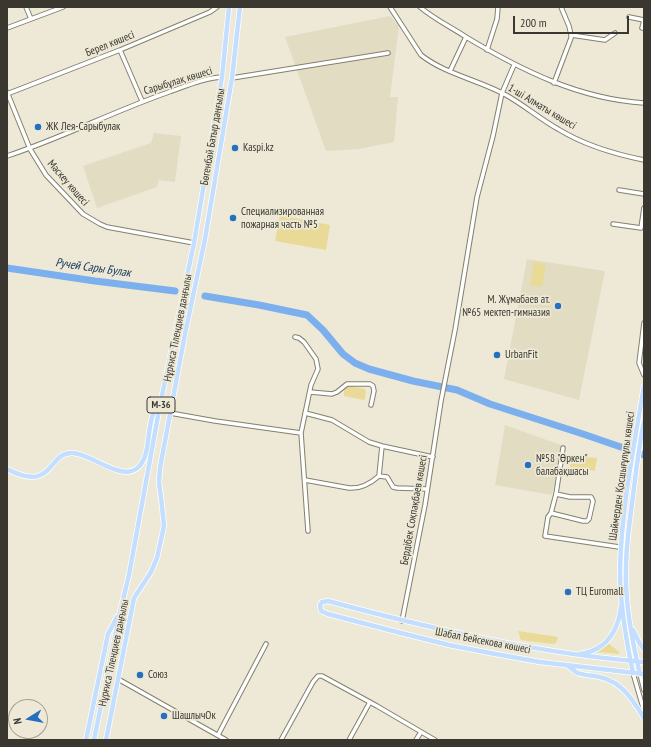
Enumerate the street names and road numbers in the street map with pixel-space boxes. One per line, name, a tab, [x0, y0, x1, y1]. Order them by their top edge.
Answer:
street label: Берел көшесі	[84, 28, 136, 60]
street label: Сарыбұлақ көшесі	[142, 64, 214, 98]
street label: 1-ші Алматы көшесі	[506, 81, 578, 133]
street label: Бөгенбай Батыр даңғылы	[198, 88, 228, 186]
street label: Мәскеу көшесі	[44, 157, 92, 209]
street label: Нұрғиса Тілендиев даңғылы	[161, 273, 195, 383]
road number: M-36	[147, 397, 175, 413]
street label: Шаймерден Қосшығұлұлы көшесі	[606, 411, 638, 541]
street label: Бердібек Соқпақбаев көшесі	[398, 454, 430, 566]
street label: Нұрғиса Тілендиев даңғылы	[96, 598, 132, 708]
street label: Шабал Бейсекова көшесі	[434, 625, 532, 657]

